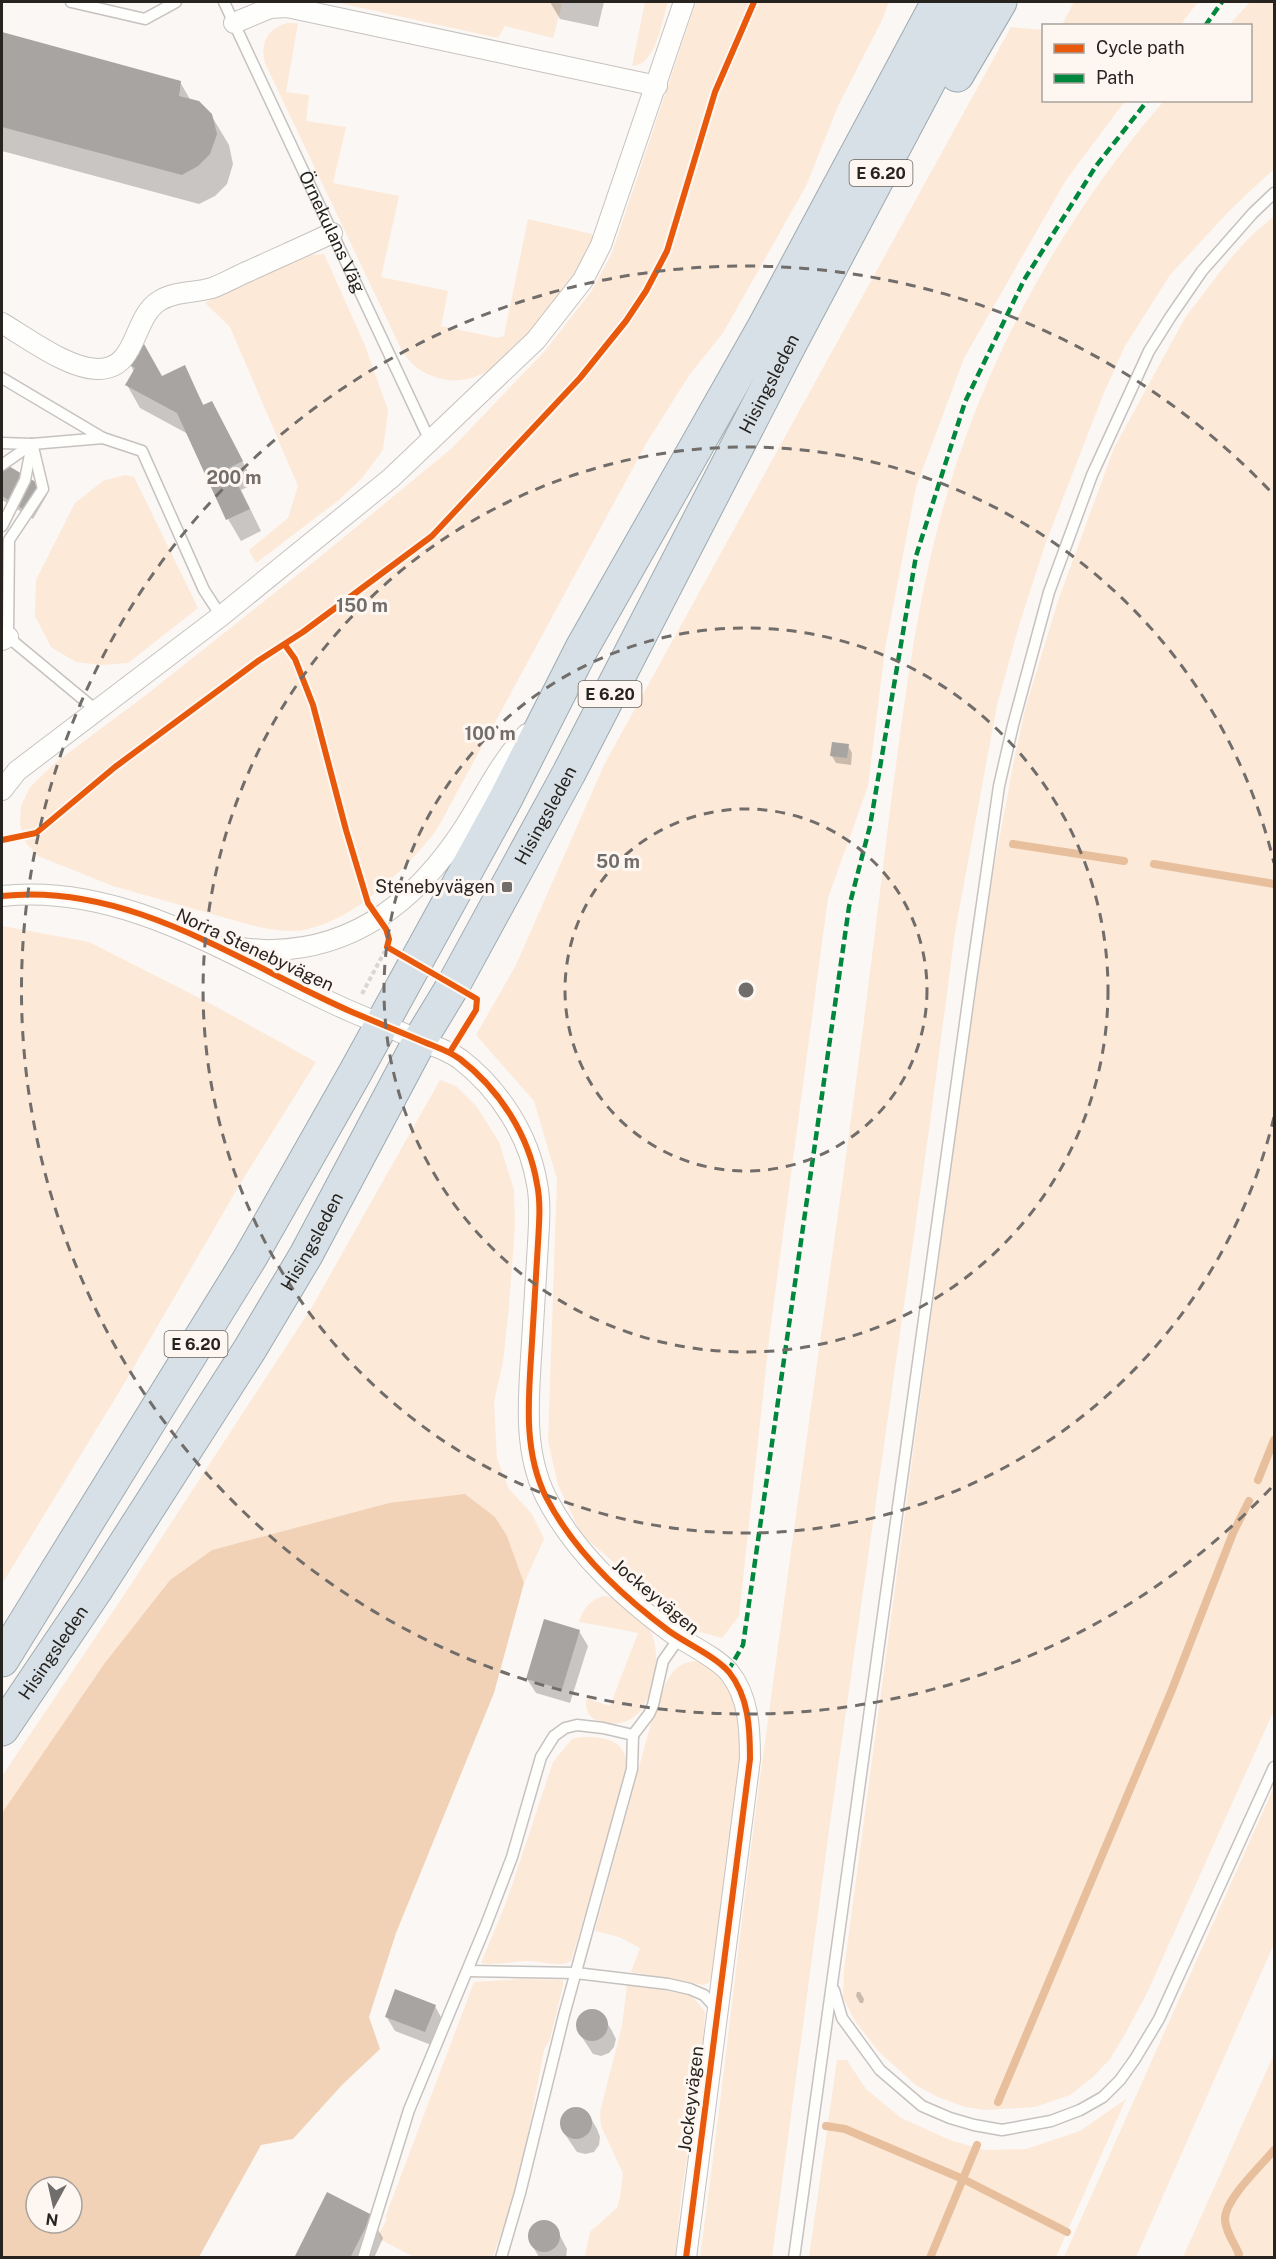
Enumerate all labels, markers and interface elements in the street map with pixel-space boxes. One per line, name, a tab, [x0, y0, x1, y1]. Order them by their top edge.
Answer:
legend	[1042, 24, 1252, 102]
text: Cycle path	[1096, 37, 1185, 58]
text: Path	[1096, 67, 1134, 88]
road number: E 6.20	[850, 160, 912, 186]
street label: Örnekulans Väg	[295, 167, 370, 296]
street label: Hisingsleden	[735, 330, 803, 437]
text: 200 m	[207, 467, 261, 488]
text: 150 m	[336, 595, 388, 616]
road number: E 6.20	[578, 681, 642, 707]
text: 100 m	[464, 723, 516, 744]
street label: Hisingsleden	[510, 763, 581, 868]
text: 50 m	[596, 851, 640, 872]
place label: Stenebyvägen	[375, 876, 495, 897]
marker: Stenebyvägen	[500, 880, 514, 894]
street label: Norra Stenebyvägen	[173, 904, 337, 995]
centre of rings	[736, 980, 756, 1000]
street label: Hisingsleden	[276, 1189, 347, 1294]
road number: E 6.20	[164, 1331, 228, 1357]
street label: Jockeyvägen	[609, 1554, 704, 1639]
street label: Hisingsleden	[14, 1601, 92, 1703]
street label: Jockeyvägen	[674, 2045, 707, 2153]
north arrow	[24, 2175, 84, 2235]
text: N	[44, 2209, 60, 2230]

